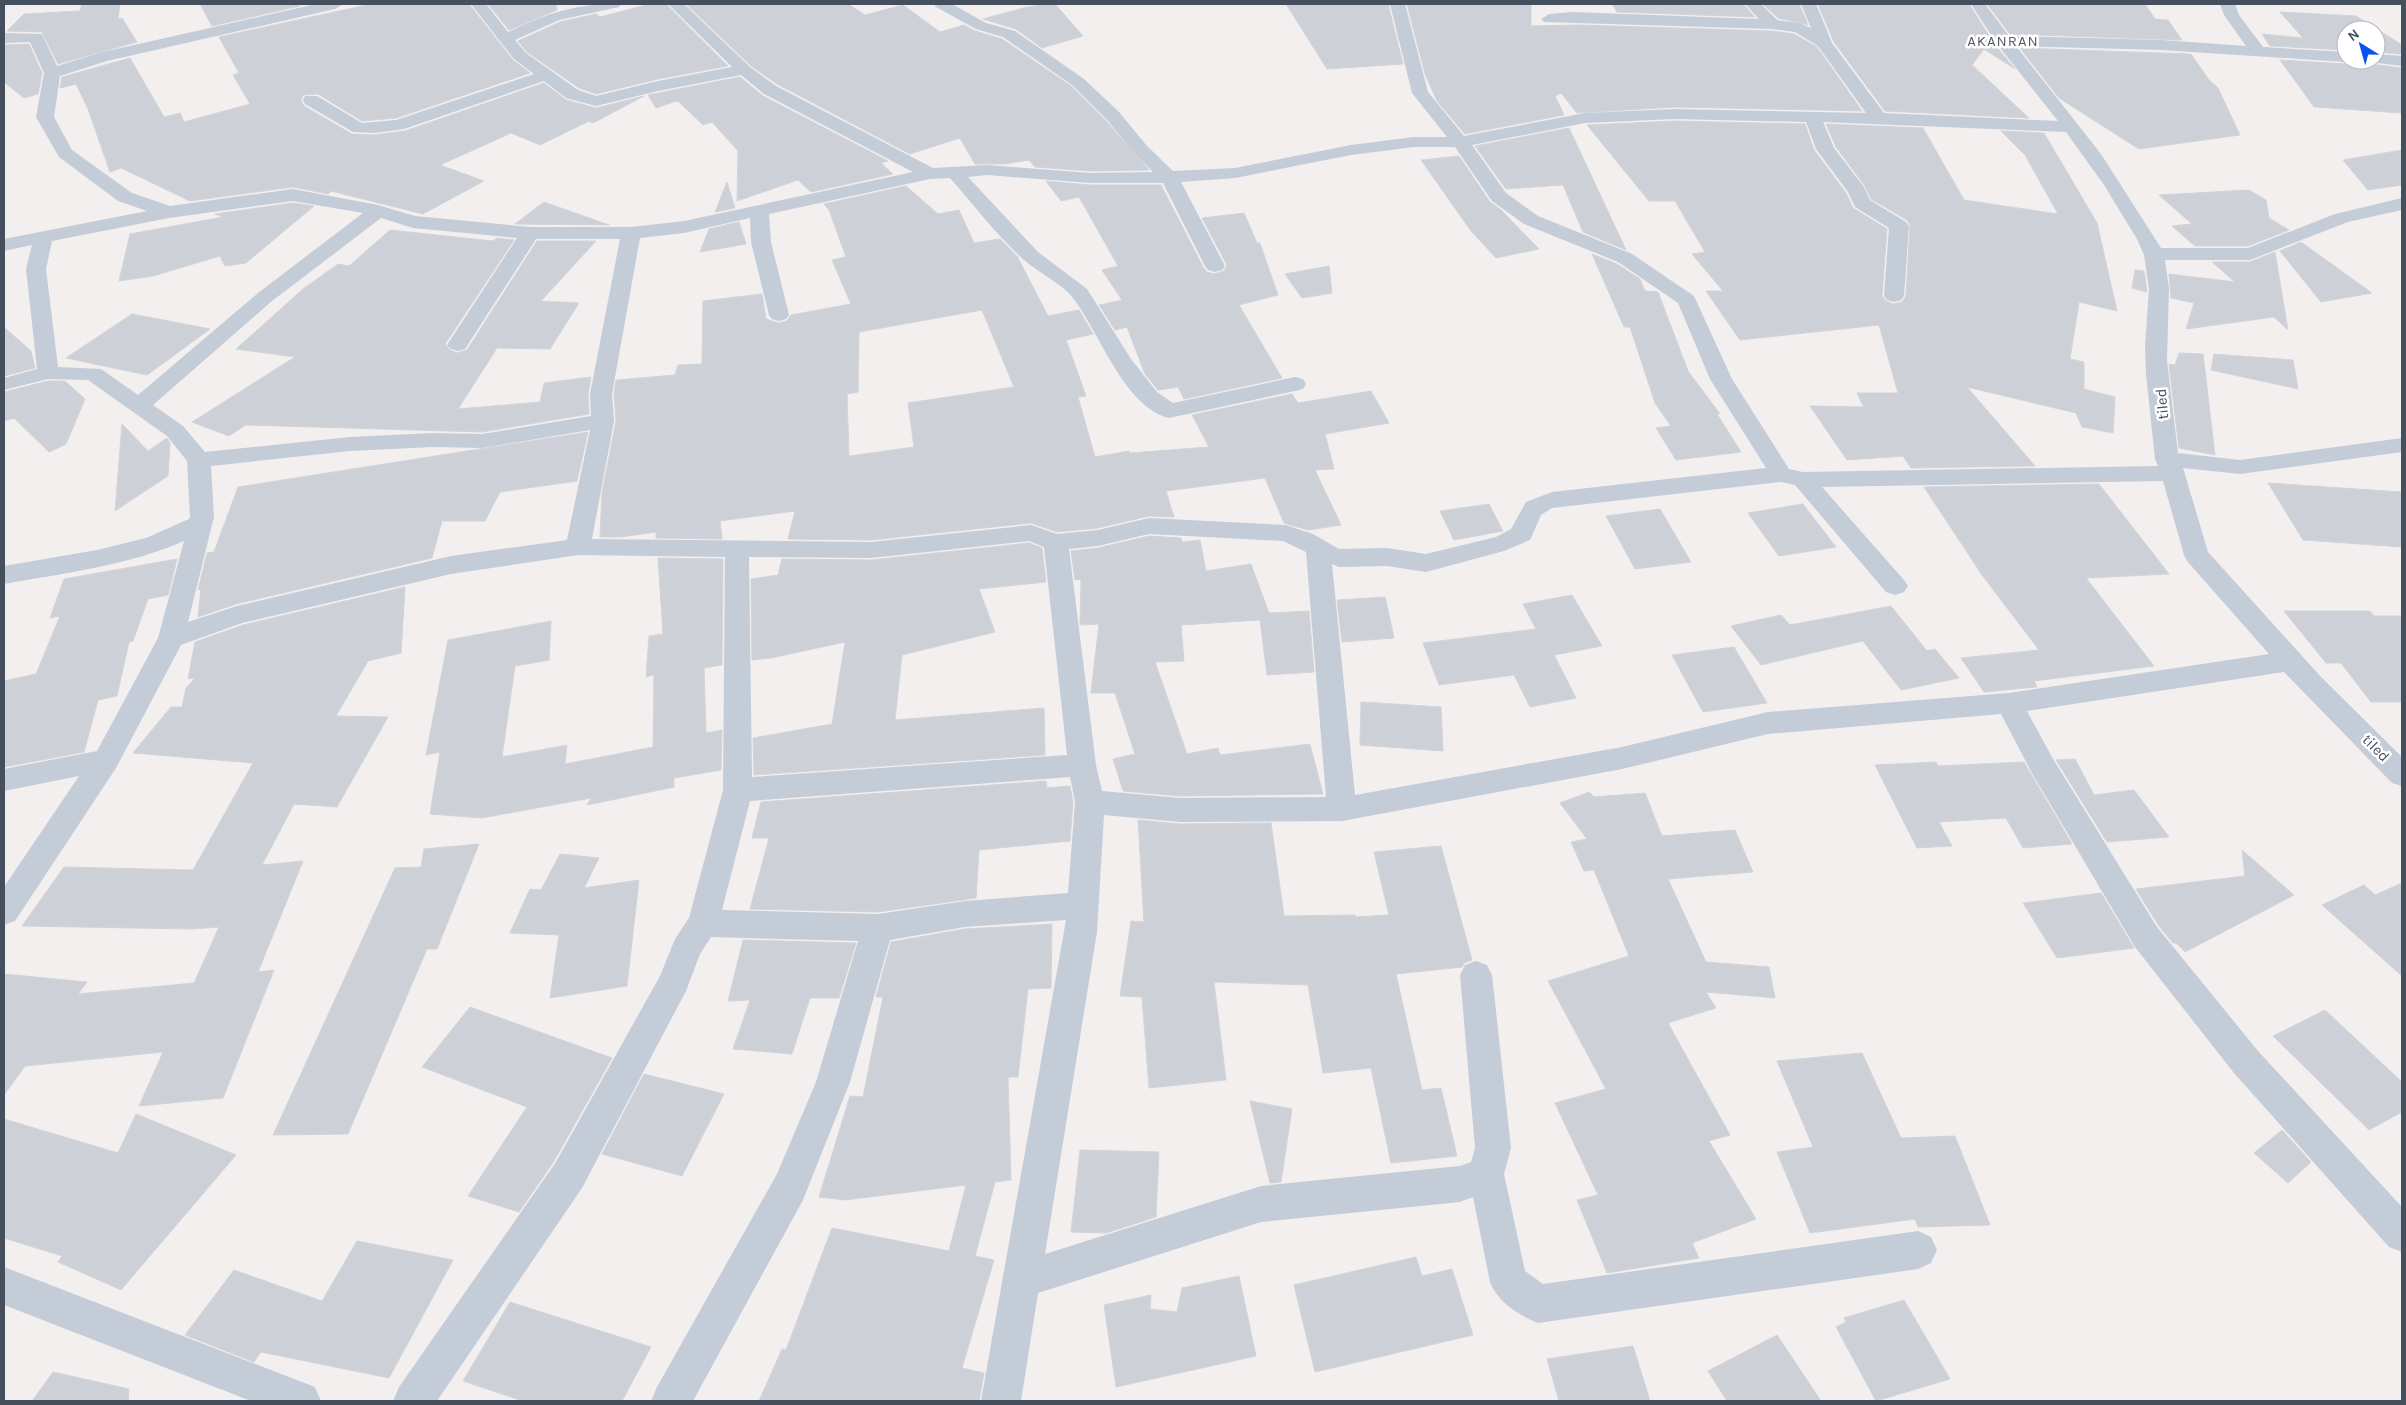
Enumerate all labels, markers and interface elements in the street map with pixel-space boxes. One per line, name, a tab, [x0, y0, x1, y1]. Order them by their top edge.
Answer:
north arrow	[2336, 20, 2386, 70]
text: N	[2344, 25, 2363, 45]
district label: AKANRAN	[1967, 32, 2039, 50]
street label: tiled	[2152, 388, 2172, 420]
street label: tiled	[2359, 731, 2393, 765]

